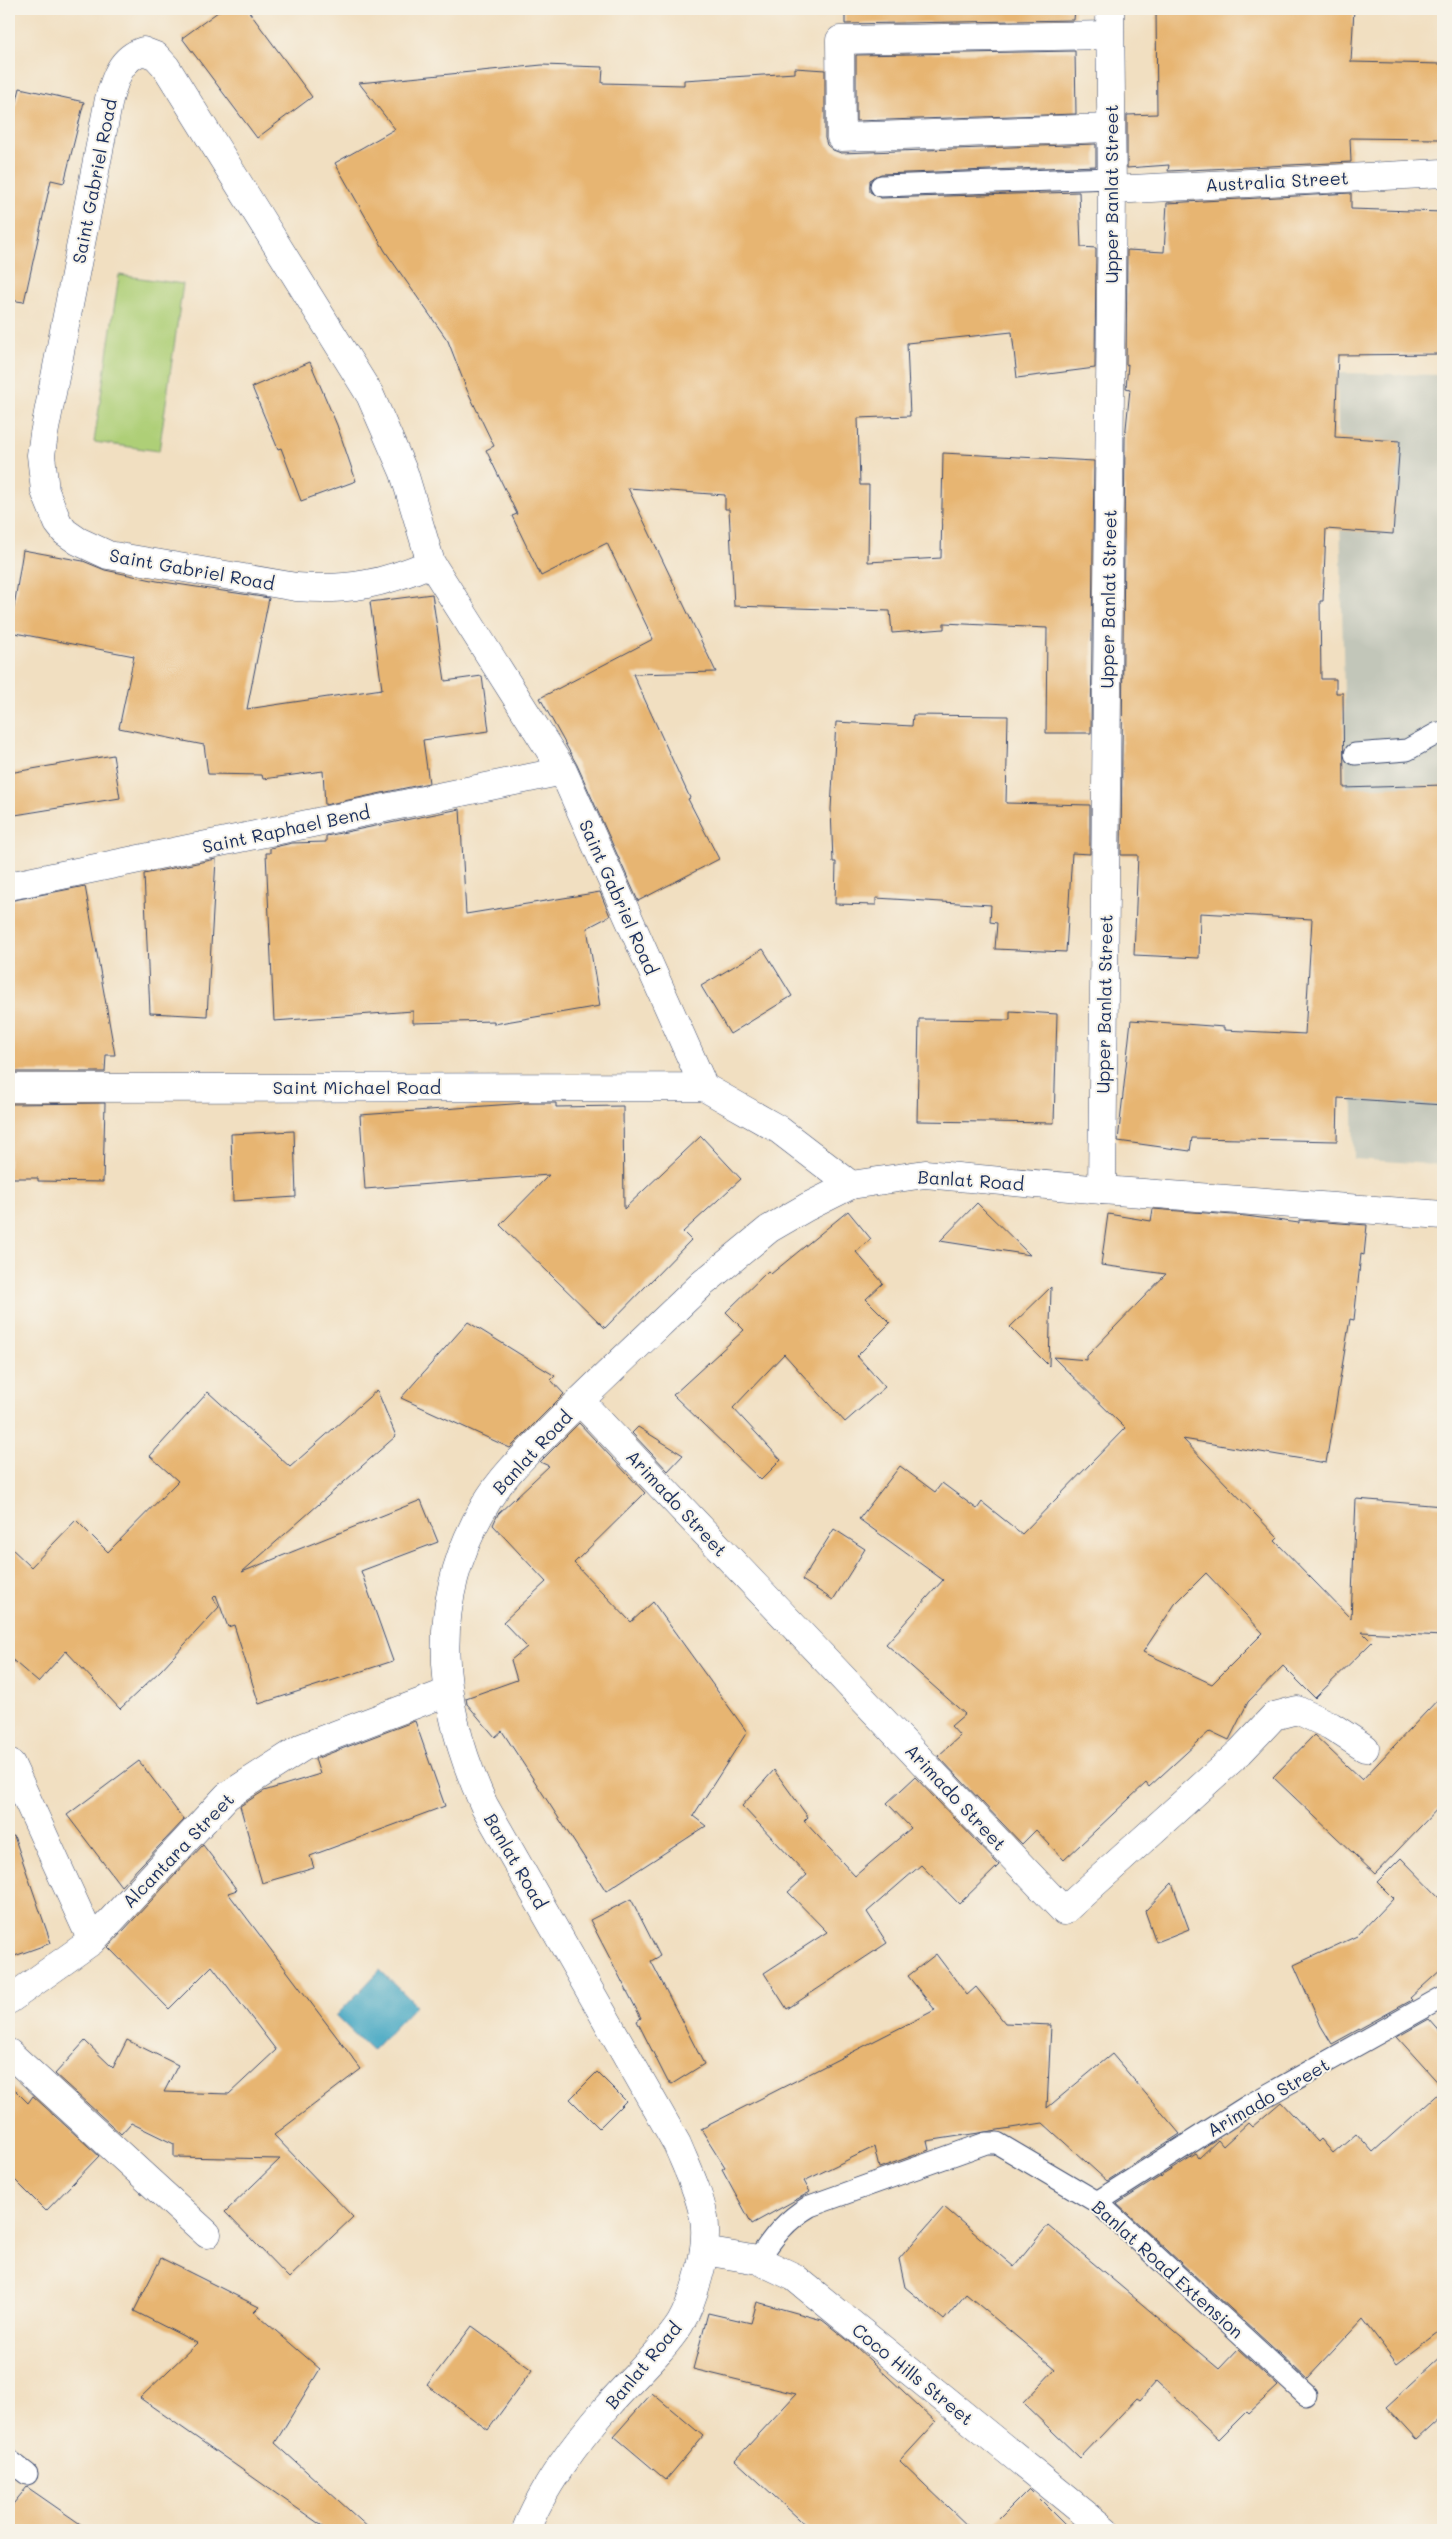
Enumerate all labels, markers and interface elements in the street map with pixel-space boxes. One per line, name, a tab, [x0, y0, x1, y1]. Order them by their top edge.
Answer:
street label: Saint Gabriel Road	[66, 97, 122, 265]
street label: Upper Banlat Street	[1099, 104, 1123, 284]
street label: Australia Street	[1205, 165, 1349, 197]
street label: Upper Banlat Street	[1094, 509, 1122, 689]
street label: Saint Gabriel Road	[108, 543, 276, 595]
street label: Saint Raphael Bend	[200, 800, 372, 858]
street label: Saint Gabriel Road	[574, 816, 664, 978]
street label: Upper Banlat Street	[1090, 914, 1118, 1094]
street label: Saint Michael Road	[273, 1075, 441, 1099]
street label: Banlat Road	[917, 1164, 1025, 1196]
street label: Banlat Road	[487, 1405, 577, 1499]
street label: Arimado Street	[621, 1444, 733, 1562]
street label: Arimado Street	[900, 1738, 1012, 1856]
street label: Alcantara Street	[117, 1787, 239, 1913]
street label: Banlat Road	[479, 1809, 553, 1913]
street label: Arimado Street	[1202, 2052, 1334, 2142]
street label: Banlat Road Extension	[1087, 2195, 1249, 2343]
street label: Banlat Road	[600, 2316, 686, 2414]
street label: Coco Hills Street	[847, 2318, 979, 2430]

